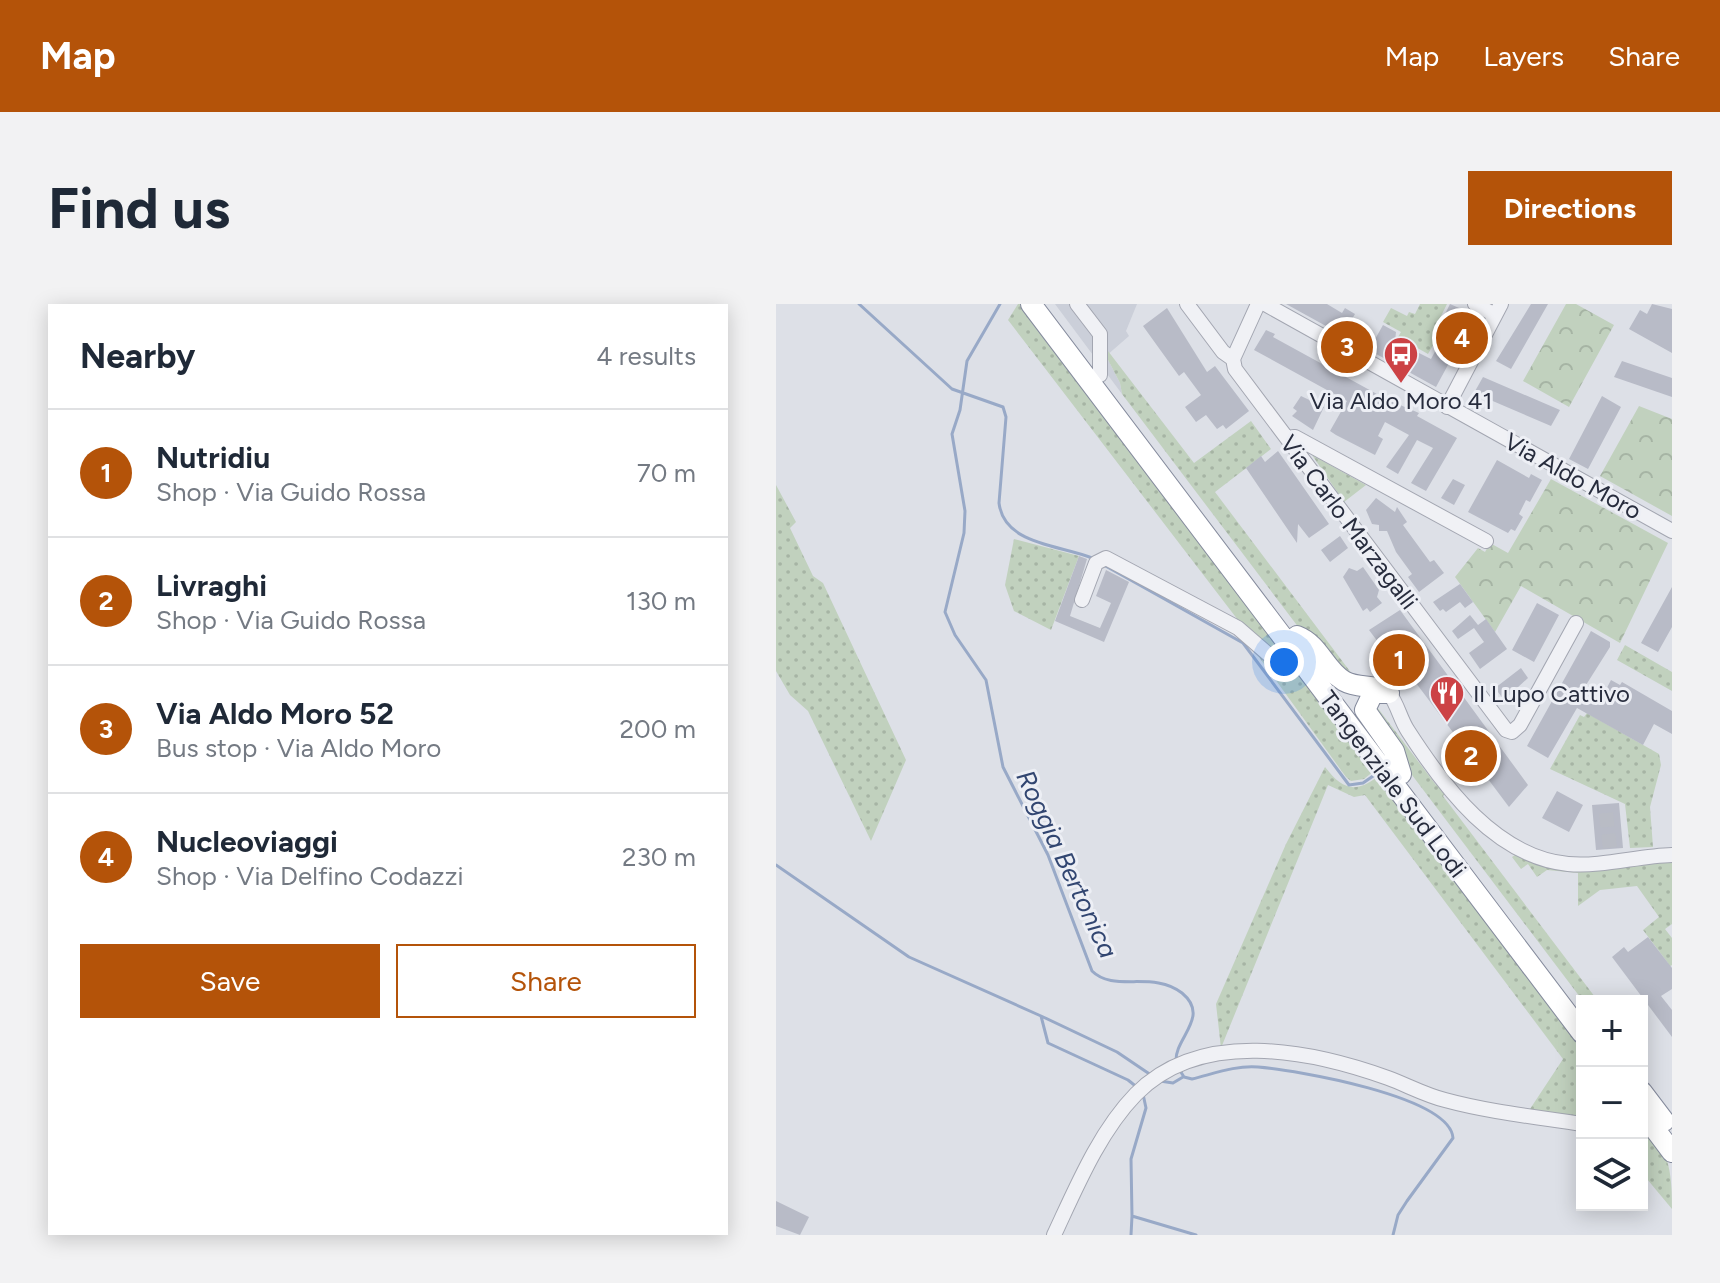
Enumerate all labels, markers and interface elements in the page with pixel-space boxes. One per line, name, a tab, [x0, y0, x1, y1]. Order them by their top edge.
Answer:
text: Map	[40, 33, 116, 79]
text: Map	[1385, 39, 1439, 73]
text: Layers	[1483, 39, 1564, 73]
text: Share	[1608, 39, 1680, 73]
button: Directions	[1468, 171, 1672, 245]
text: Find us	[48, 175, 230, 242]
pin: 4	[1436, 308, 1488, 368]
pin: 3	[1321, 317, 1373, 377]
bus stop icon: Via Aldo Moro 41	[1382, 335, 1420, 385]
text: Nearby	[80, 336, 195, 377]
text: 4 results	[596, 340, 696, 372]
place label: Via Aldo Moro 41	[1310, 386, 1492, 415]
street label: Via Aldo Moro	[1499, 426, 1647, 526]
street label: Via Carlo Marzagalli	[1274, 429, 1424, 615]
text: Nutridiu	[156, 439, 270, 476]
text: 1	[101, 457, 111, 489]
text: 70 m	[637, 457, 696, 489]
text: Shop · Via Guido Rossa	[156, 476, 426, 508]
text: Livraghi	[156, 567, 267, 604]
text: 2	[98, 585, 114, 617]
text: 130 m	[626, 585, 696, 617]
text: Shop · Via Guido Rossa	[156, 604, 426, 636]
pin: 1	[1373, 630, 1425, 690]
your location	[1264, 642, 1304, 682]
restaurant icon: Il Lupo Cattivo	[1428, 674, 1466, 724]
place label: Il Lupo Cattivo	[1473, 679, 1630, 708]
street label: Tangenziale Sud Lodi	[1313, 685, 1473, 883]
text: Via Aldo Moro 52	[156, 695, 394, 732]
text: 3	[99, 713, 113, 745]
text: 200 m	[620, 713, 696, 745]
pin: 2	[1445, 726, 1497, 786]
text: Bus stop · Via Aldo Moro	[156, 732, 441, 764]
water label: Roggia Bertonica	[1009, 765, 1125, 963]
text: Nucleoviaggi	[156, 823, 338, 860]
text: 4	[98, 841, 114, 873]
text: 230 m	[622, 841, 696, 873]
text: Shop · Via Delfino Codazzi	[156, 860, 463, 892]
button: Save	[80, 944, 380, 1018]
button: Share	[396, 944, 696, 1018]
map controls	[1576, 995, 1648, 1211]
button: +	[1576, 995, 1648, 1067]
button: −	[1576, 1067, 1648, 1139]
button: layers	[1576, 1139, 1648, 1211]

